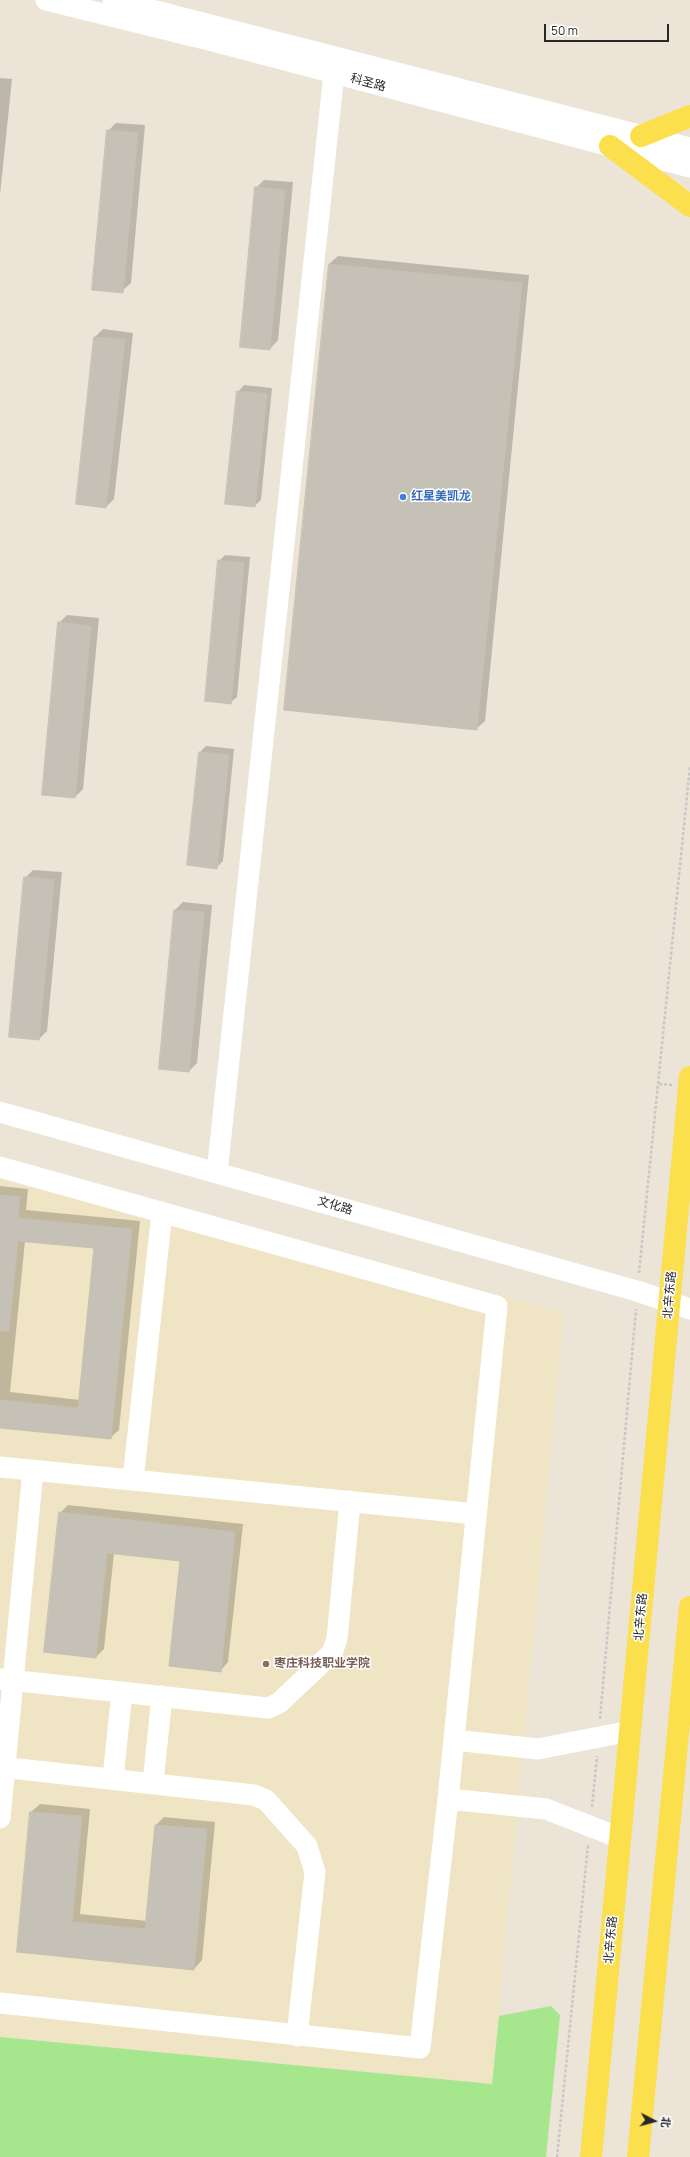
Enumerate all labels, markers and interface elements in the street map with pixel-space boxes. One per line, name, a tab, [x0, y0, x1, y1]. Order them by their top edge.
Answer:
scale bar	[546, 16, 671, 42]
text: 50 m	[551, 22, 578, 39]
street label: 科圣路	[349, 71, 387, 95]
place label: 红星美凯龙	[411, 490, 471, 504]
marker: 红星美凯龙	[398, 492, 408, 502]
street label: 文化路	[316, 1194, 354, 1218]
street label: 北辛东路	[661, 1270, 679, 1320]
street label: 北辛东路	[632, 1592, 650, 1642]
place label: 枣庄科技职业学院	[274, 1657, 370, 1671]
marker: 枣庄科技职业学院	[261, 1659, 271, 1669]
street label: 北辛东路	[602, 1915, 620, 1965]
north arrow	[634, 2101, 674, 2141]
text: 北	[658, 2116, 674, 2129]

